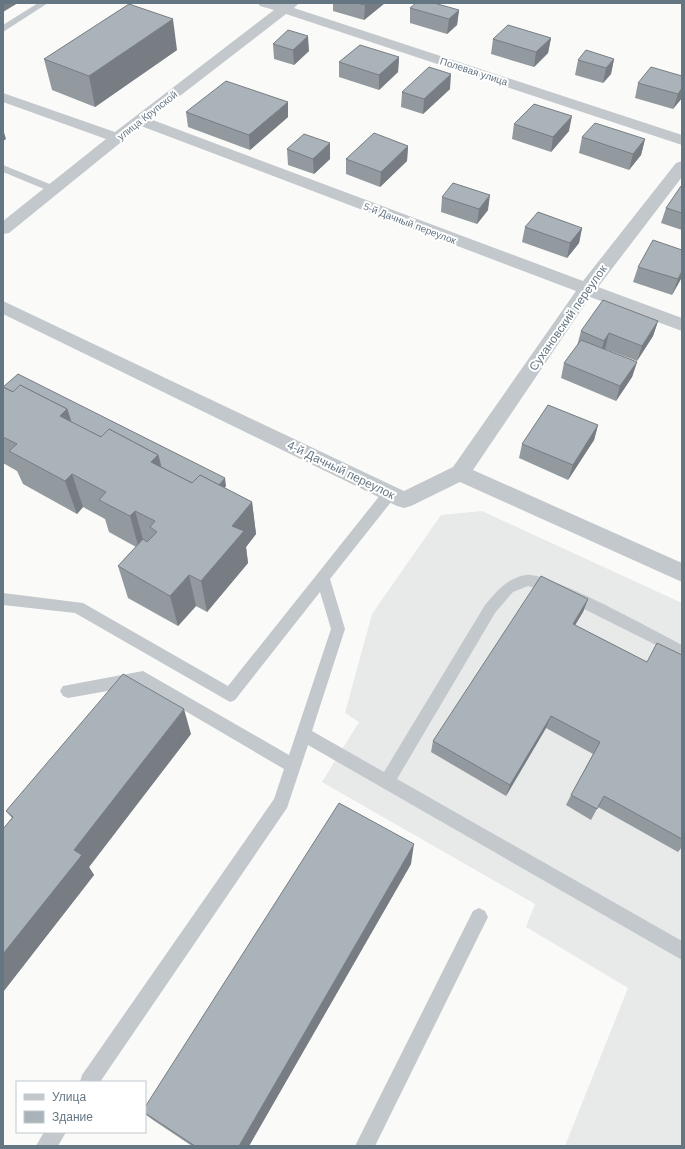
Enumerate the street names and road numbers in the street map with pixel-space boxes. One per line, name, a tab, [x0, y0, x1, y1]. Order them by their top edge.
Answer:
street label: Полевая улица	[439, 55, 509, 88]
street label: улица Крупской	[115, 89, 179, 142]
street label: 5-й Дачный переулок	[362, 201, 458, 246]
street label: Сухановский переулок	[526, 262, 610, 374]
street label: 4-й Дачный переулок	[285, 438, 398, 502]

